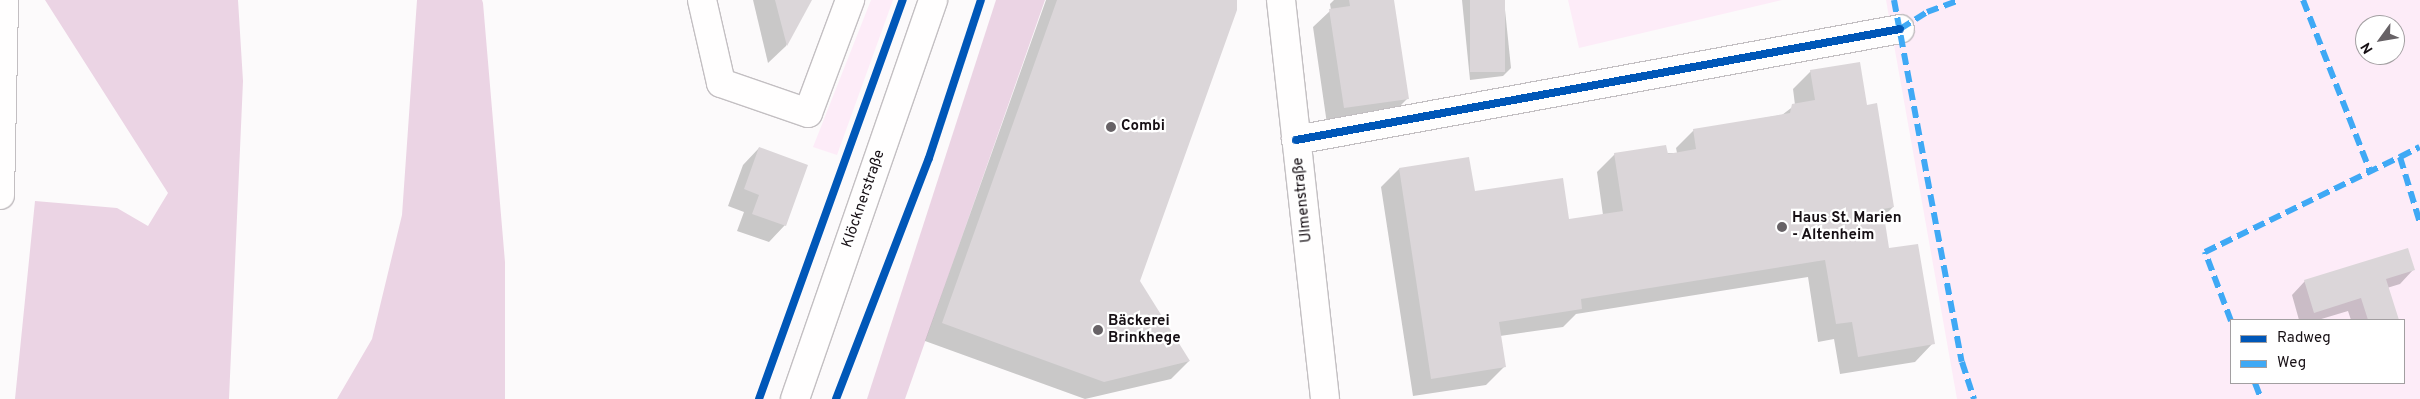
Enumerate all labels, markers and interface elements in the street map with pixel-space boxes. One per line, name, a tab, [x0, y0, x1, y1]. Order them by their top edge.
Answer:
north arrow	[2355, 15, 2405, 65]
text: N	[2358, 39, 2378, 56]
place label: Combi	[1121, 118, 1165, 136]
marker: Combi	[1105, 121, 1117, 133]
street label: Klöcknerstraße	[839, 148, 889, 250]
street label: Ulmenstraße	[1290, 156, 1316, 244]
place label: Haus St. Marien - Altenheim	[1792, 209, 1902, 244]
marker: Haus St. Marien - Altenheim	[1776, 221, 1788, 233]
place label: Bäckerei Brinkhege	[1108, 312, 1180, 347]
legend	[2230, 319, 2405, 384]
marker: Bäckerei Brinkhege	[1092, 324, 1104, 336]
text: Radweg	[2277, 329, 2331, 348]
text: Weg	[2277, 354, 2306, 373]

